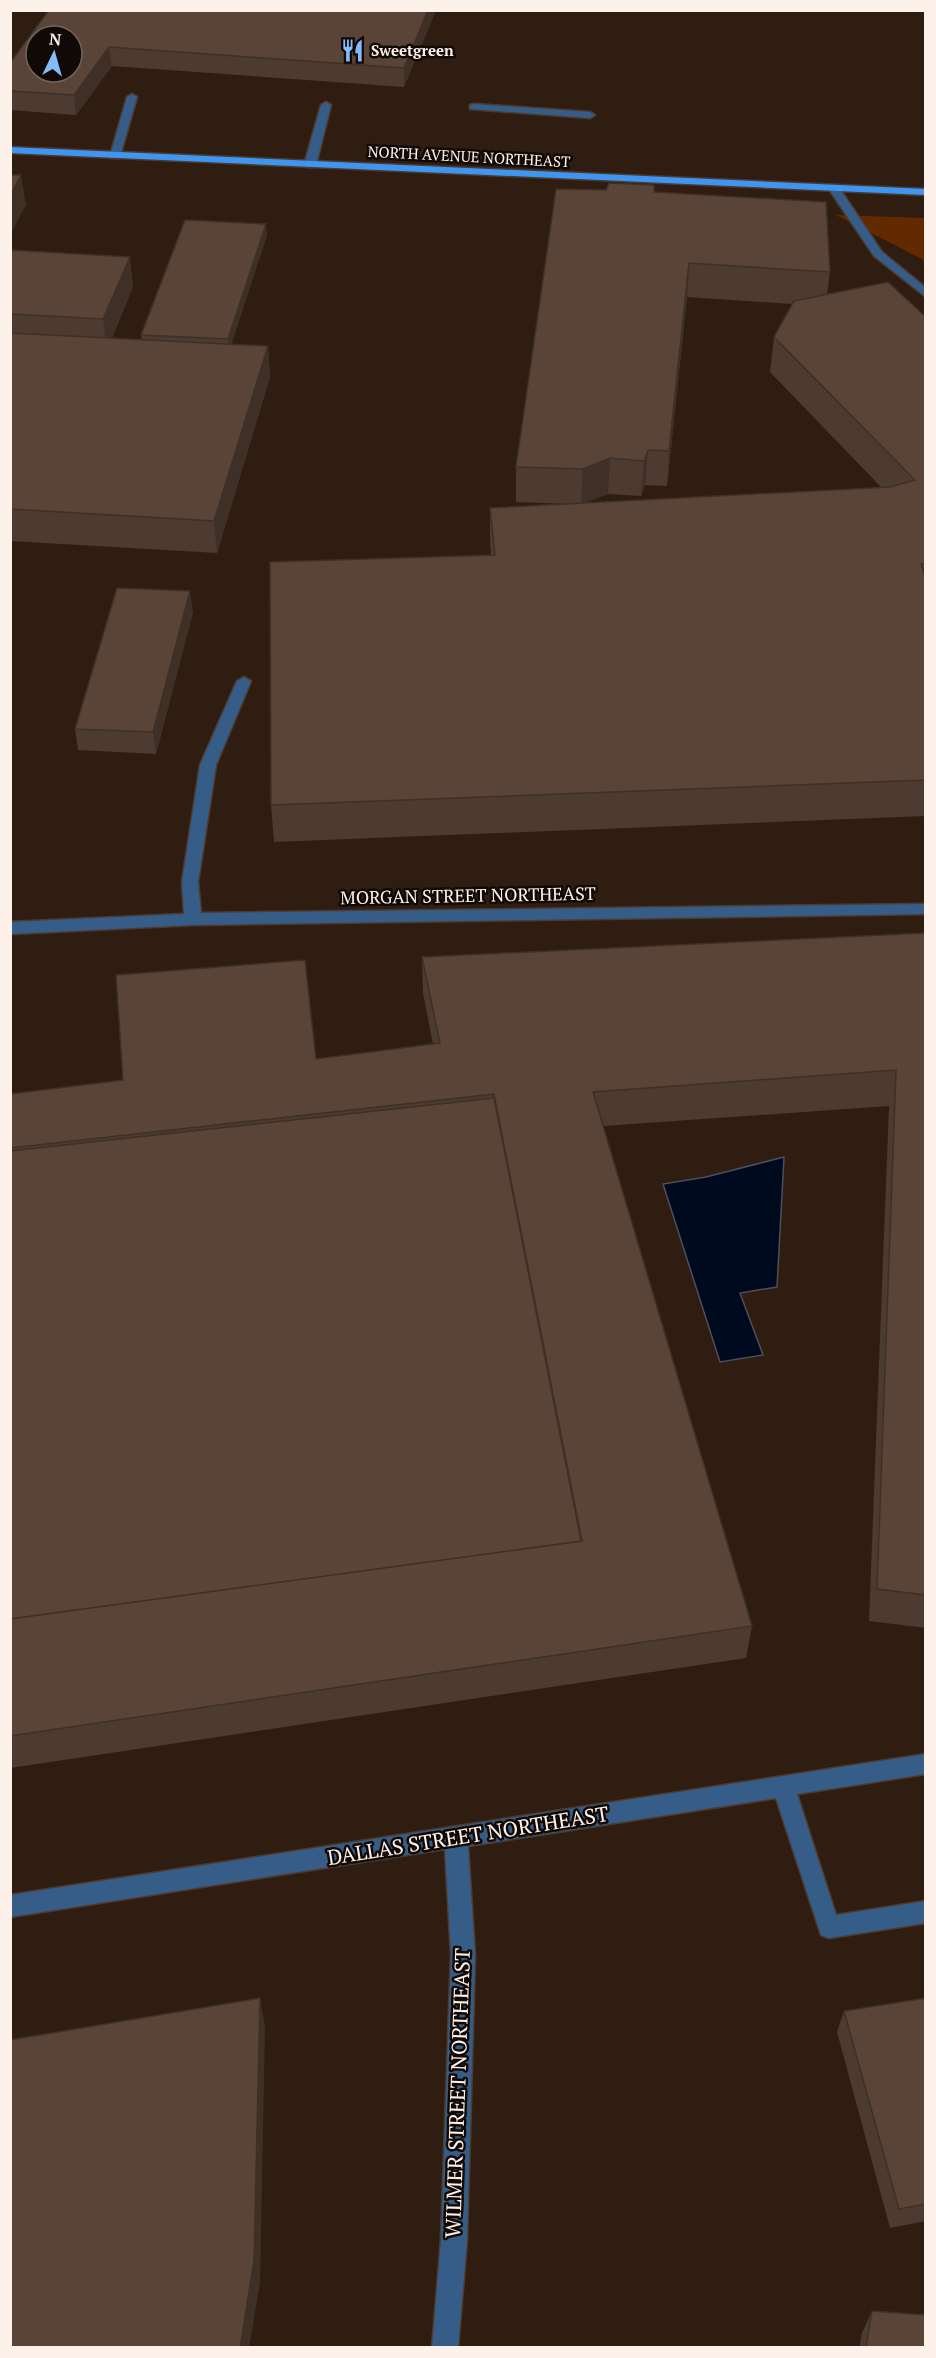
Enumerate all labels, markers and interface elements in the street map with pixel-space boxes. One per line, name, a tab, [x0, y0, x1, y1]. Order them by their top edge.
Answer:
north arrow	[24, 24, 84, 84]
text: N	[48, 28, 62, 51]
restaurant icon: Sweetgreen	[340, 38, 366, 64]
place label: Sweetgreen	[371, 40, 454, 60]
street label: NORTH AVENUE NORTHEAST	[367, 141, 571, 171]
street label: MORGAN STREET NORTHEAST	[340, 881, 596, 909]
street label: DALLAS STREET NORTHEAST	[325, 1799, 610, 1871]
street label: WILMER STREET NORTHEAST	[438, 1948, 476, 2238]

